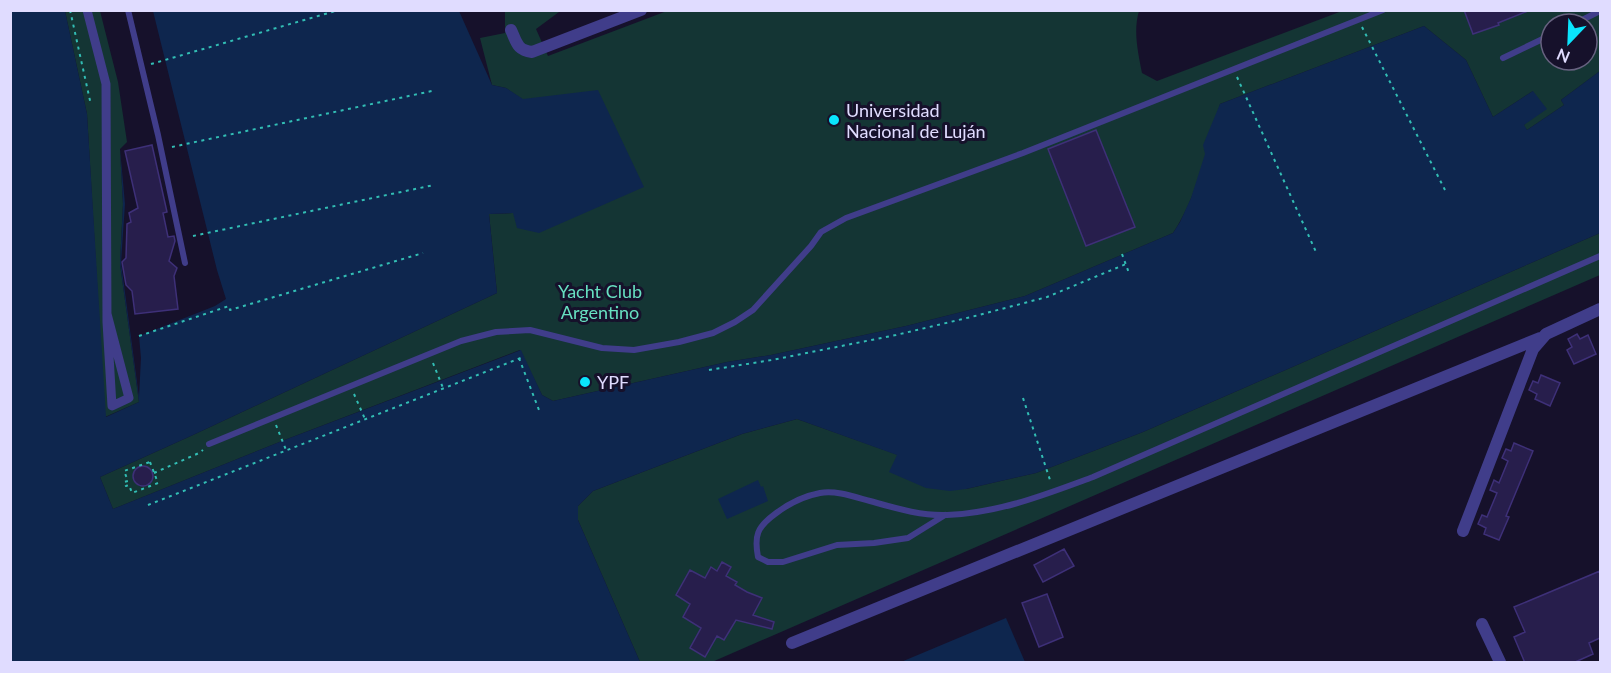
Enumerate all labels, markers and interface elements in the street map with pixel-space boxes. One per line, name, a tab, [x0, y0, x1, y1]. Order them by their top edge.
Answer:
north arrow	[1539, 12, 1599, 72]
text: N	[1554, 45, 1572, 67]
place label: Universidad Nacional de Luján	[846, 99, 986, 142]
marker: Universidad Nacional de Luján	[827, 113, 841, 127]
park label: Yacht Club Argentino	[558, 280, 642, 323]
place label: YPF	[597, 371, 629, 393]
marker: YPF	[578, 375, 592, 389]

